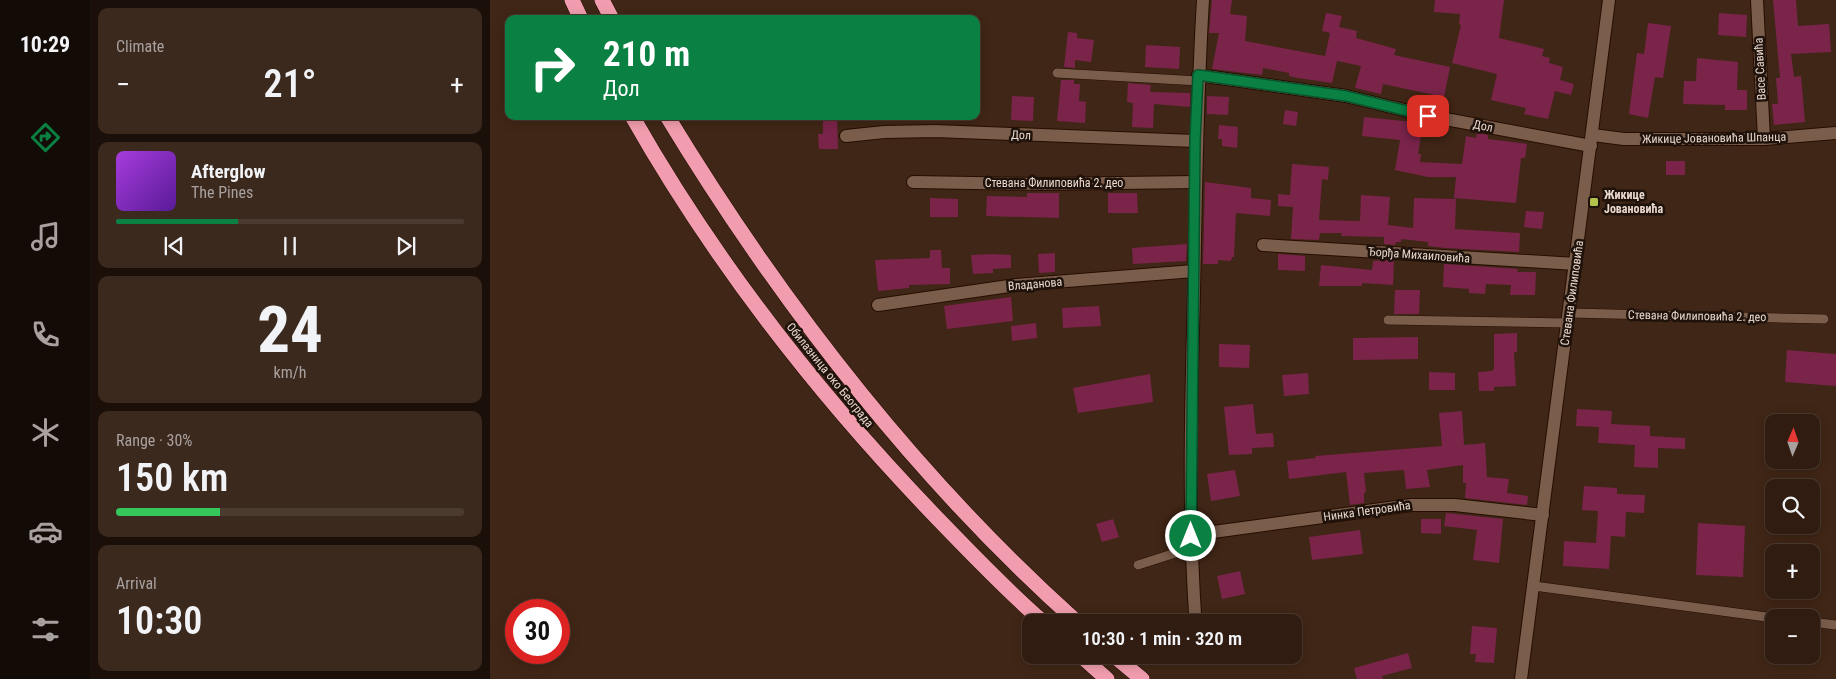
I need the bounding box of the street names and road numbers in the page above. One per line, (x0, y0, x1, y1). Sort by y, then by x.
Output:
street label: Васе Савића (1751, 37, 1769, 101)
street label: Дол (1472, 117, 1494, 135)
street label: Дол (1011, 128, 1031, 142)
street label: Жикице Јовановића Шпанца (1642, 130, 1787, 146)
street label: Стевана Филиповића 2. део (985, 176, 1123, 190)
street label: Стевана Филиповића (1558, 239, 1586, 346)
street label: Ђорђа Михаиловића (1367, 244, 1471, 266)
street label: Владанова (1007, 275, 1063, 293)
street label: Стевана Филиповића 2. део (1628, 308, 1766, 324)
street label: Обилазница око Београда (784, 320, 877, 430)
street label: Нинка Петровића (1323, 498, 1412, 524)

